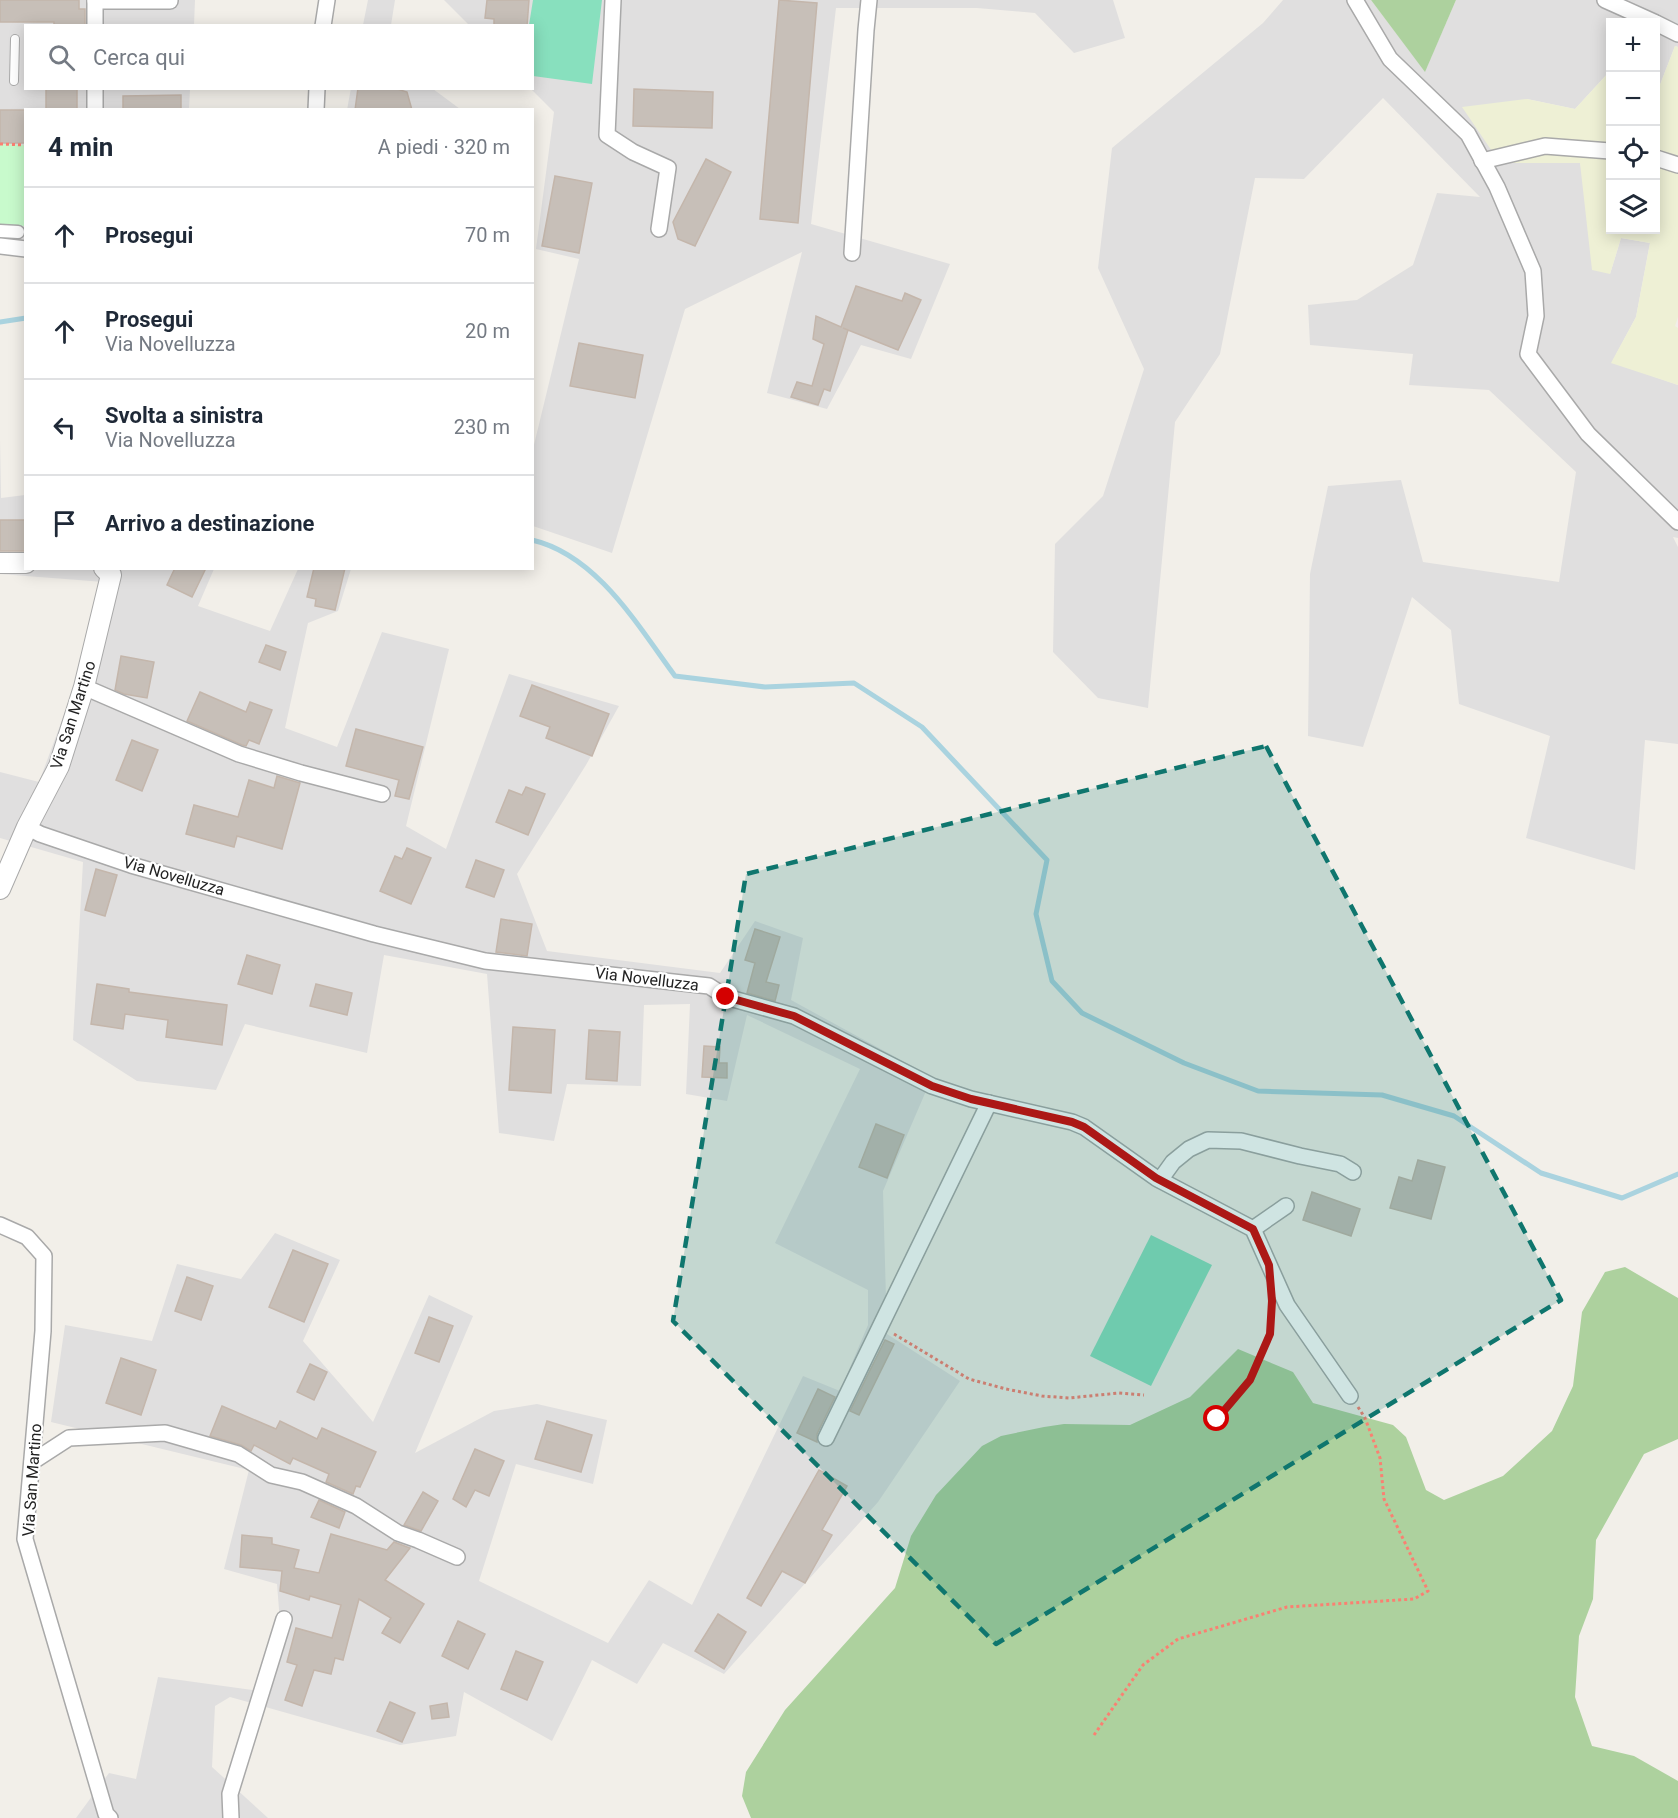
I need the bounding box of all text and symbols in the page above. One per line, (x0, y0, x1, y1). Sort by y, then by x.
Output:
map controls (1606, 18, 1660, 234)
button: + (1606, 18, 1660, 72)
search box (24, 24, 534, 90)
icon: search (45, 41, 78, 74)
text: Cerca qui (93, 45, 185, 70)
button: − (1606, 72, 1660, 126)
button: locate (1606, 126, 1660, 180)
text: 4 min (48, 132, 113, 162)
text: A piedi · 320 m (378, 135, 510, 159)
button: layers (1606, 180, 1660, 234)
icon: ahead (48, 219, 81, 252)
text: Prosegui (105, 223, 193, 248)
text: 70 m (465, 223, 510, 247)
text: Prosegui (105, 307, 193, 332)
icon: ahead (48, 315, 81, 348)
text: 20 m (465, 319, 510, 343)
text: Via Novelluzza (105, 332, 236, 356)
text: Svolta a sinistra (105, 403, 263, 428)
icon: left (48, 411, 81, 444)
text: 230 m (454, 415, 510, 439)
text: Via Novelluzza (105, 428, 236, 452)
icon: arrive (48, 507, 81, 540)
text: Arrivo a destinazione (105, 511, 314, 536)
street label: Via San Martino (46, 658, 100, 772)
street label: Via Novelluzza (121, 852, 227, 900)
street label: Via Novelluzza (594, 963, 700, 995)
route end (712, 983, 738, 1009)
route start (1203, 1405, 1229, 1431)
street label: Via San Martino (19, 1423, 45, 1537)

